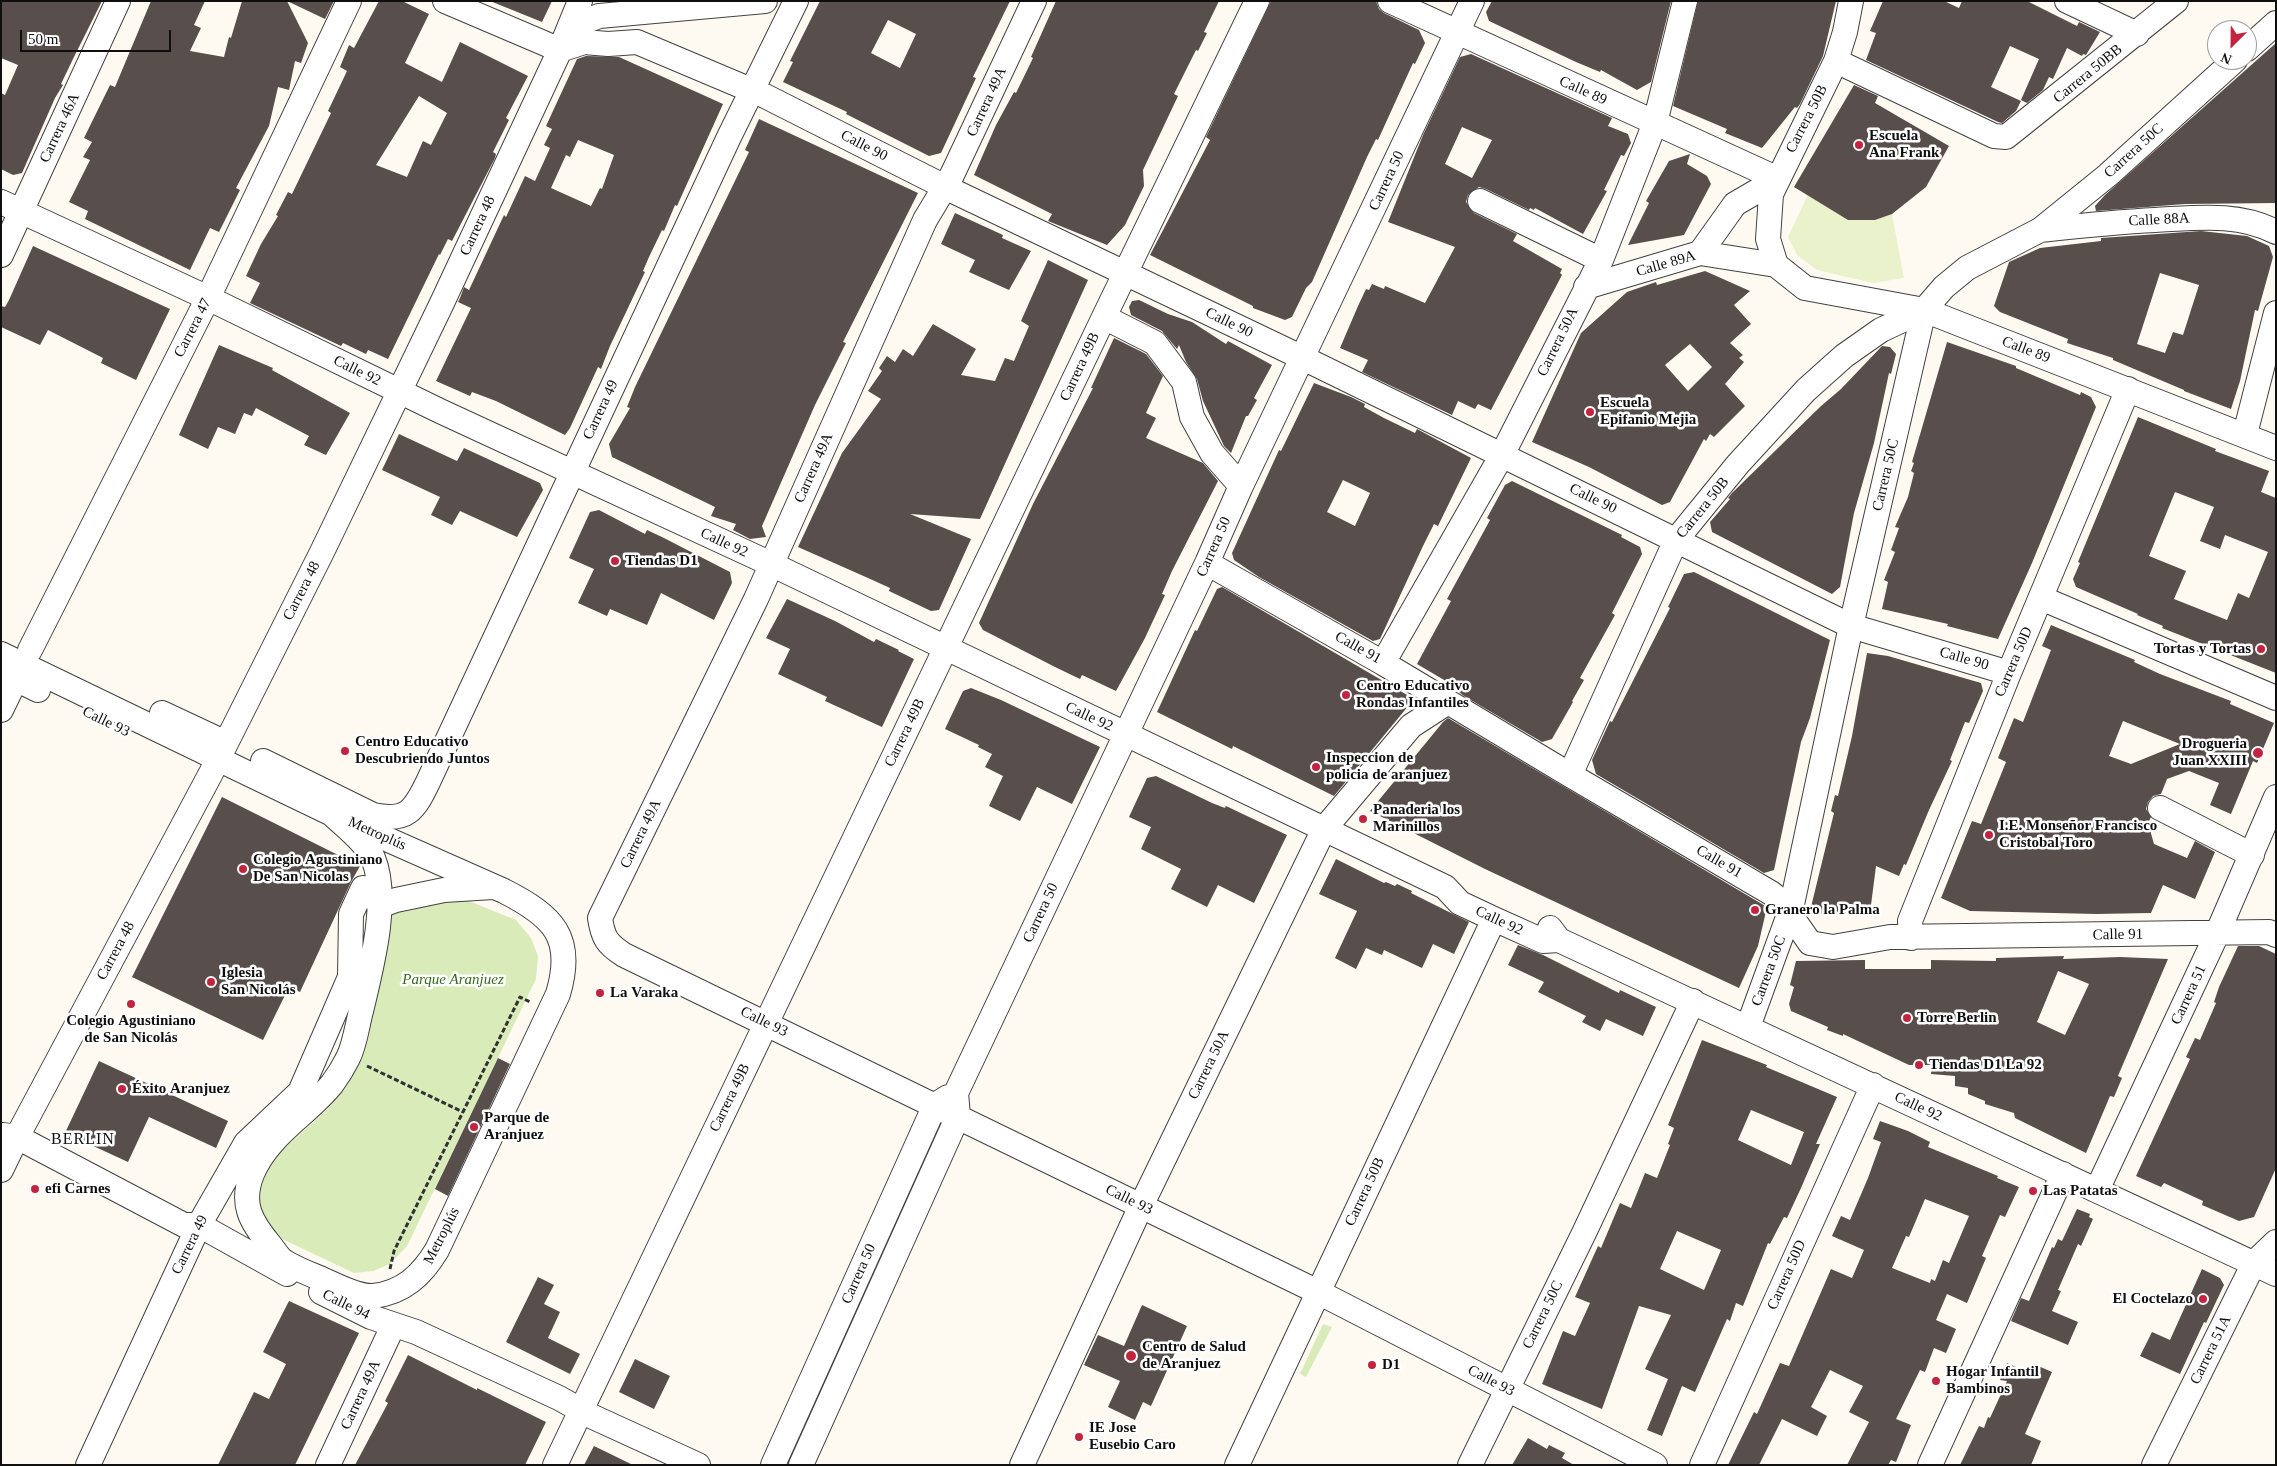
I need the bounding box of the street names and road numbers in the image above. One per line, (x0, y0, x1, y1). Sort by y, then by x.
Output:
street label: Carrera 50BB (2050, 41, 2126, 107)
street label: Carrera 49A (963, 64, 1011, 140)
street label: Calle 89 (1556, 73, 1610, 109)
street label: Carrera 50B (1782, 82, 1832, 156)
street label: Carrera 46A (36, 90, 84, 166)
street label: Carrera 50C (2101, 120, 2167, 182)
street label: Calle 90 (837, 127, 891, 165)
street label: Carrera 50 (1365, 148, 1409, 214)
street label: Carrera 48 (456, 193, 500, 259)
street label: Calle 88A (2128, 209, 2190, 231)
street label: Calle 89A (1634, 247, 1698, 281)
street label: Carrera 47 (171, 296, 215, 360)
street label: Calle 90 (1202, 304, 1256, 342)
street label: Carrera 50A (1534, 305, 1582, 379)
street label: Carrera 49B (1056, 330, 1104, 404)
street label: Calle 89 (1999, 333, 2053, 367)
street label: Calle 92 (330, 352, 384, 390)
street label: Carrera 49 (579, 377, 623, 443)
street label: Carrera 49A (791, 430, 837, 506)
street label: Carrera 50C (1869, 437, 1903, 513)
street label: Carrera 50B (1673, 474, 1733, 542)
street label: Calle 90 (1566, 480, 1620, 518)
street label: Carrera 50 (1193, 514, 1235, 580)
street label: Calle 92 (697, 524, 751, 562)
street label: Carrera 48 (280, 559, 324, 623)
street label: Carrera 50D (1991, 624, 2037, 700)
street label: Calle 91 (1332, 628, 1384, 668)
street label: Calle 90 (1937, 643, 1991, 675)
street label: Carrera 49B (881, 696, 929, 770)
street label: Calle 92 (1062, 698, 1116, 736)
street label: Calle 93 (79, 703, 133, 741)
street label: Carrera 49A (617, 797, 665, 871)
street label: Metroplús (345, 813, 409, 855)
street label: Calle 91 (1693, 842, 1745, 882)
street label: Carrera 50 (1019, 880, 1063, 946)
street label: Calle 92 (1472, 902, 1526, 940)
street label: Carrera 48 (93, 919, 139, 983)
street label: Calle 91 (2093, 926, 2143, 944)
street label: Carrera 50C (1748, 933, 1790, 1009)
street label: Carrera 51 (2167, 962, 2211, 1028)
street label: Calle 93 (737, 1003, 791, 1041)
street label: Carrera 50A (1185, 1028, 1233, 1102)
street label: Carrera 49B (706, 1061, 754, 1135)
street label: Calle 92 (1891, 1088, 1945, 1126)
street label: Carrera 50B (1341, 1155, 1389, 1229)
street label: Calle 93 (1102, 1181, 1156, 1219)
street label: Metroplús (420, 1204, 464, 1268)
street label: Carrera 49 (168, 1212, 212, 1278)
street label: Carrera 50D (1764, 1237, 1810, 1313)
street label: Carrera 50 (838, 1241, 880, 1307)
street label: Carrera 50C (1519, 1278, 1567, 1352)
street label: Calle 94 (319, 1286, 373, 1324)
street label: Carrera 51A (2187, 1313, 2235, 1387)
street label: Carrera 49A (337, 1357, 385, 1433)
street label: Calle 93 (1464, 1362, 1518, 1400)

